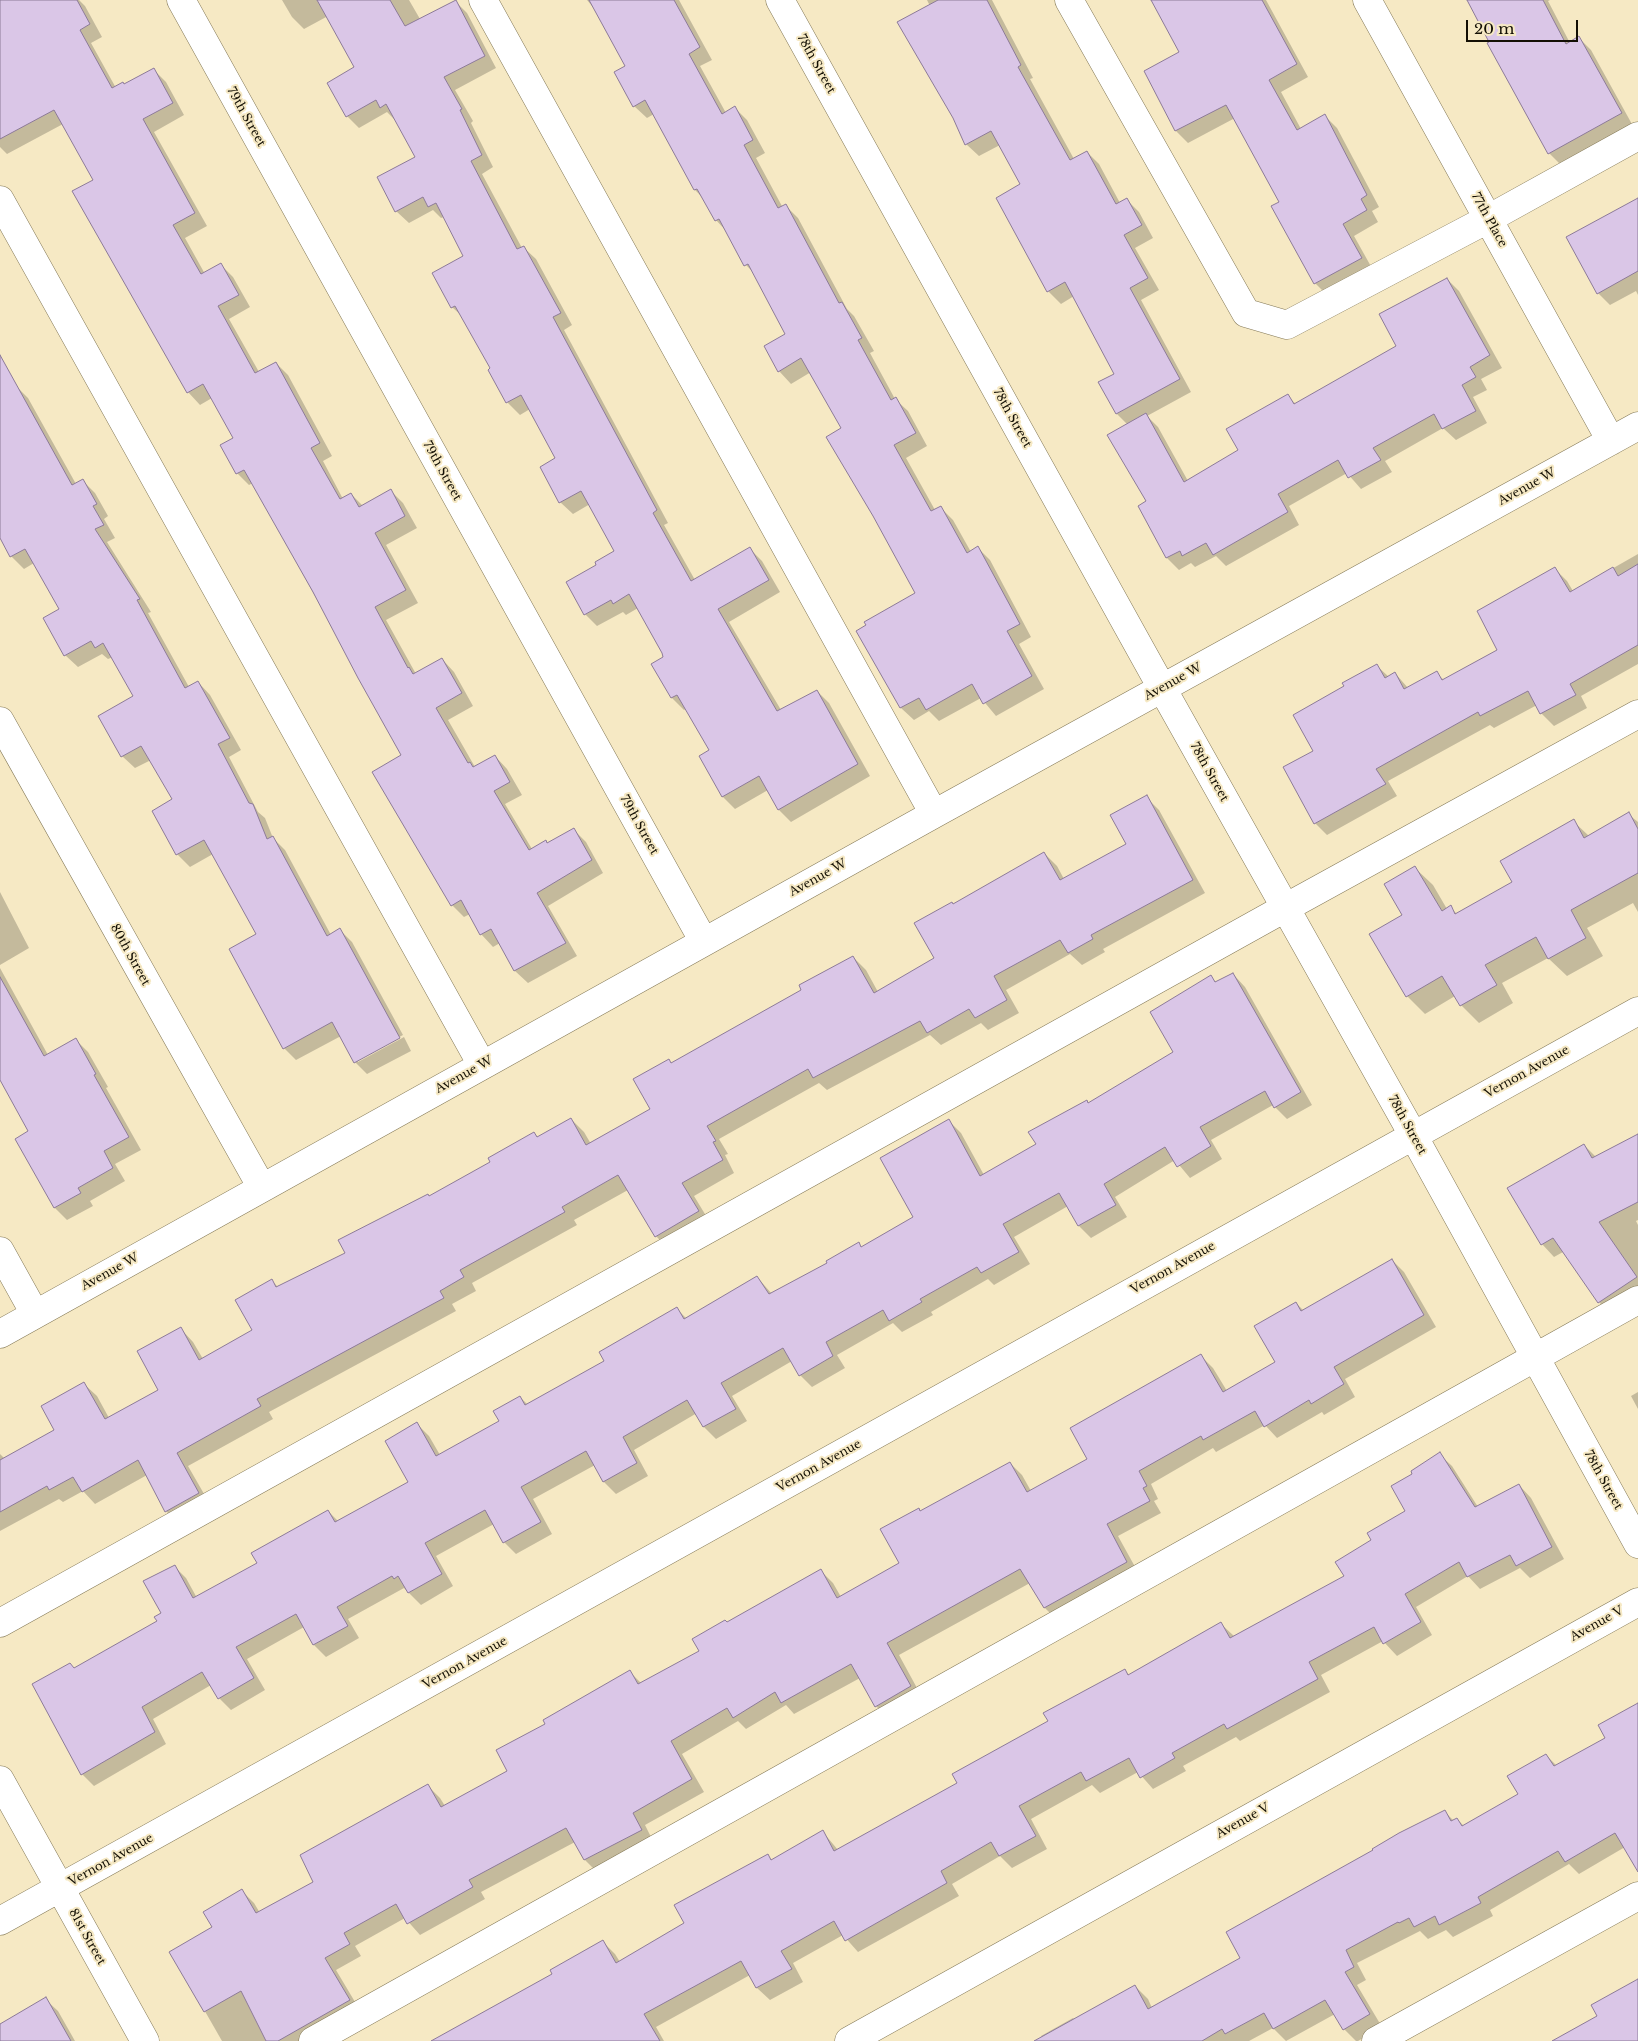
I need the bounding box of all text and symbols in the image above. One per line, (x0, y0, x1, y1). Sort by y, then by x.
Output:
scale bar (1468, 10, 1580, 42)
text: 20 m (1474, 19, 1514, 38)
street label: 78th Street (794, 32, 838, 96)
street label: 79th Street (224, 85, 268, 149)
street label: 77th Place (1468, 190, 1510, 250)
street label: 78th Street (990, 386, 1034, 450)
street label: 79th Street (420, 439, 464, 503)
street label: Avenue W (1496, 465, 1558, 509)
street label: Avenue W (1142, 660, 1204, 704)
street label: 78th Street (1187, 740, 1231, 804)
street label: 79th Street (617, 793, 661, 857)
street label: Avenue W (787, 856, 849, 900)
street label: 80th Street (107, 922, 153, 988)
street label: Vernon Avenue (1482, 1043, 1572, 1101)
street label: Avenue W (433, 1053, 495, 1097)
street label: 78th Street (1385, 1093, 1429, 1157)
street label: Vernon Avenue (1128, 1239, 1218, 1297)
street label: Avenue W (79, 1250, 141, 1294)
street label: Vernon Avenue (774, 1437, 864, 1495)
street label: 78th Street (1581, 1448, 1625, 1512)
street label: Avenue V (1568, 1604, 1626, 1644)
street label: Vernon Avenue (420, 1634, 510, 1692)
street label: Avenue V (1214, 1801, 1272, 1841)
street label: Vernon Avenue (66, 1831, 156, 1889)
street label: 81st Street (66, 1906, 108, 1968)

